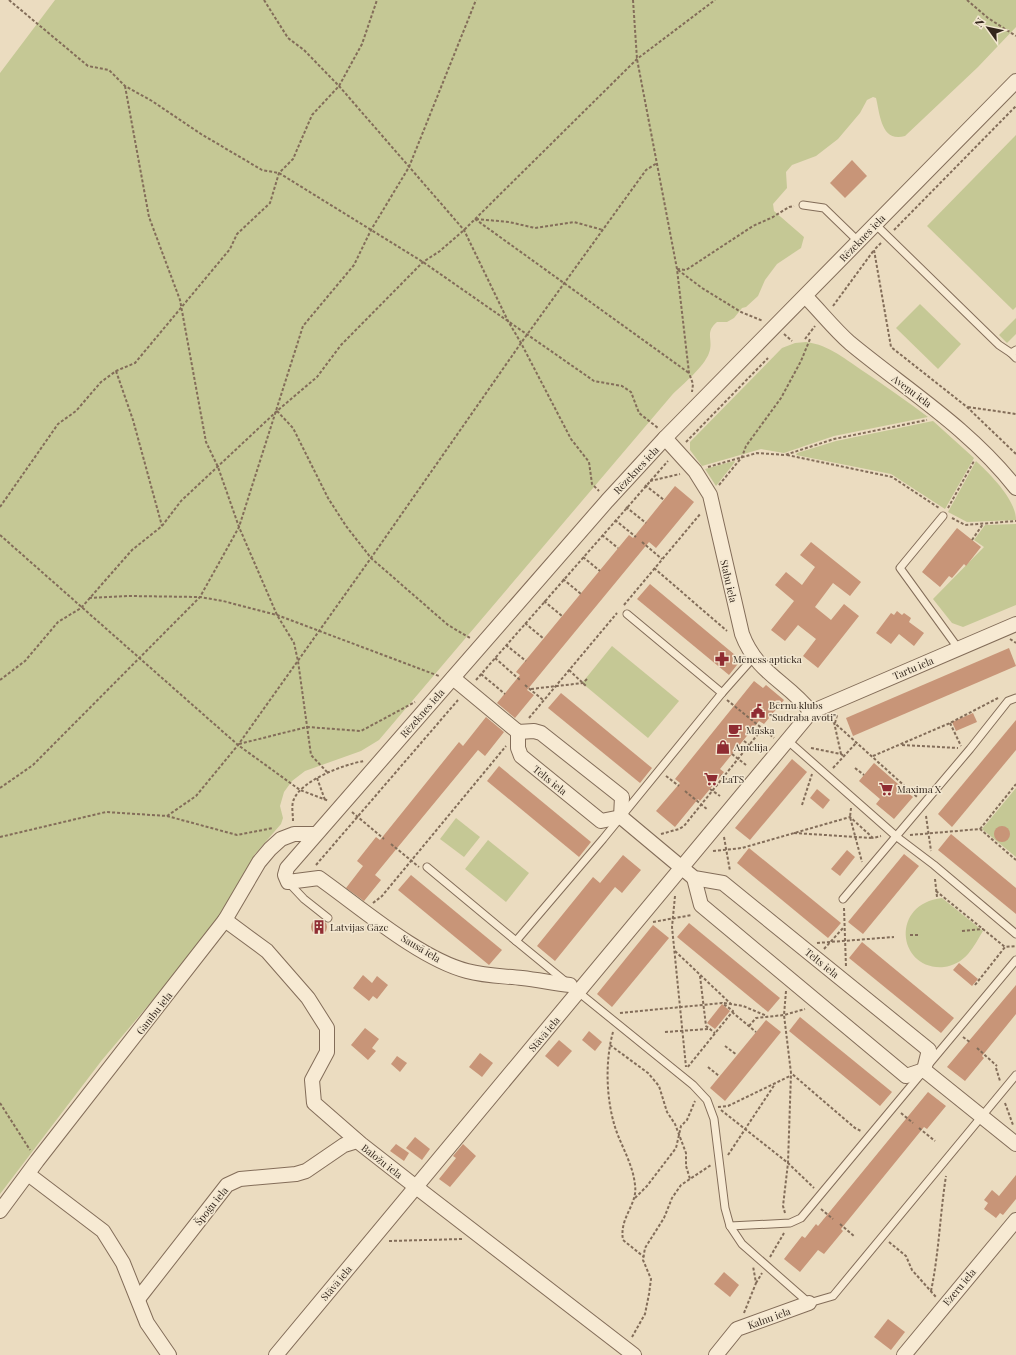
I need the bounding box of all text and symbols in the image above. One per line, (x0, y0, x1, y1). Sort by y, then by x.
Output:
north arrow (968, 8, 1008, 48)
text: N (971, 15, 988, 30)
street label: Rēzeknes iela (836, 211, 888, 265)
street label: Aveņu iela (889, 371, 935, 411)
street label: Rēzeknes iela (610, 443, 662, 497)
street label: Stabu iela (717, 558, 741, 604)
pharmacy icon: Mēness aptieka (714, 651, 730, 667)
place label: Mēness aptieka (733, 652, 802, 666)
street label: Tartu iela (890, 653, 936, 683)
street label: Rēzeknes iela (397, 685, 447, 740)
place label: Bērnu klubs "Sudraba avoti" (769, 698, 836, 724)
public building icon: Bērnu klubs "Sudraba avoti" (750, 703, 766, 719)
cafe icon: Maska (727, 722, 743, 738)
place label: Maska (746, 723, 775, 737)
shop icon: Amelija (715, 739, 731, 755)
place label: Amelija (733, 740, 768, 754)
street label: Telts iela (530, 762, 570, 798)
supermarket icon: LaTS (703, 771, 719, 787)
place label: LaTS (722, 772, 744, 786)
supermarket icon: Maxima X (878, 781, 894, 797)
place label: Maxima X (897, 782, 942, 796)
building icon: Latvijas Gāze (311, 919, 327, 935)
place label: Latvijas Gāze (330, 920, 389, 934)
street label: Sausā iela (399, 931, 443, 965)
street label: Telts iela (802, 945, 842, 981)
street label: Ganību iela (133, 989, 175, 1037)
street label: Stāvā iela (525, 1013, 563, 1055)
street label: Baložu iela (359, 1141, 405, 1181)
street label: Špoģu iela (191, 1184, 231, 1228)
street label: Stāvā iela (317, 1262, 355, 1304)
street label: Ezeru iela (939, 1265, 979, 1309)
street label: Kalnu iela (746, 1304, 792, 1332)

